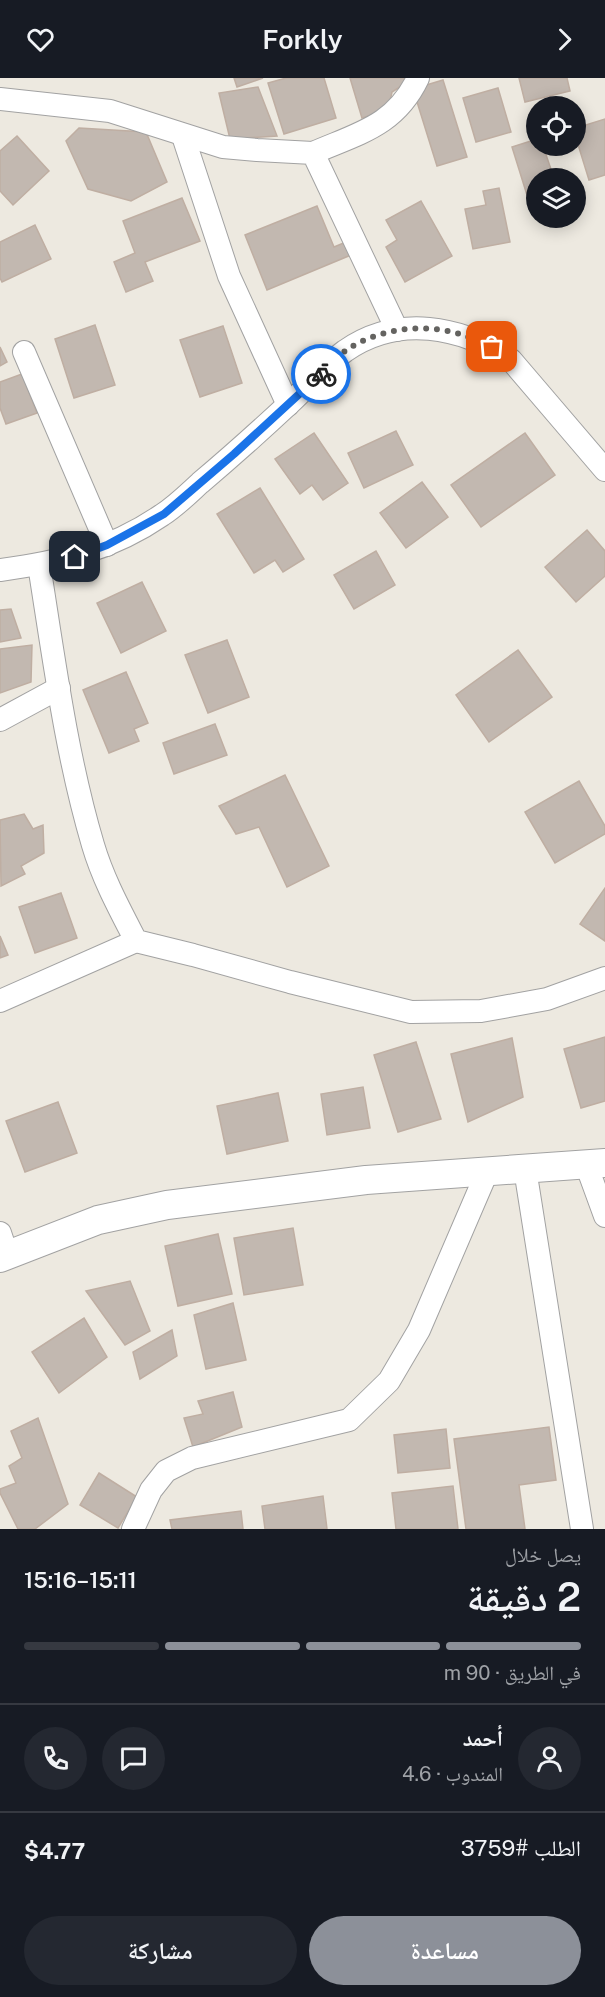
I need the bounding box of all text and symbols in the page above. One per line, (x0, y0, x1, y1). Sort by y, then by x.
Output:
icon: heart (24, 23, 57, 56)
text: Forkly (262, 23, 343, 55)
icon: forward (548, 23, 581, 56)
map controls (526, 96, 586, 228)
button: locate (526, 96, 586, 156)
button: layers (526, 168, 586, 228)
pin (466, 321, 517, 372)
icon: bag (475, 330, 508, 363)
courier (291, 344, 351, 404)
icon: bike (305, 358, 338, 391)
pin (49, 531, 100, 582)
icon: home (58, 540, 91, 573)
text: يصل خلال (505, 1543, 581, 1567)
text: 15:11–15:16 (24, 1567, 137, 1593)
text: 2 دقيقة (467, 1574, 581, 1620)
text: في الطريق · 90 m (444, 1661, 581, 1685)
text: أحمد (463, 1725, 503, 1751)
button: phone (24, 1727, 87, 1790)
button: chat (102, 1727, 165, 1790)
button: person (518, 1727, 581, 1790)
text: المندوب · 4.6 (402, 1762, 503, 1786)
text: الطلب #3759 (461, 1835, 581, 1861)
text: $4.77 (24, 1838, 85, 1864)
button: مشاركة (24, 1916, 297, 1985)
button: مساعدة (309, 1916, 581, 1985)

